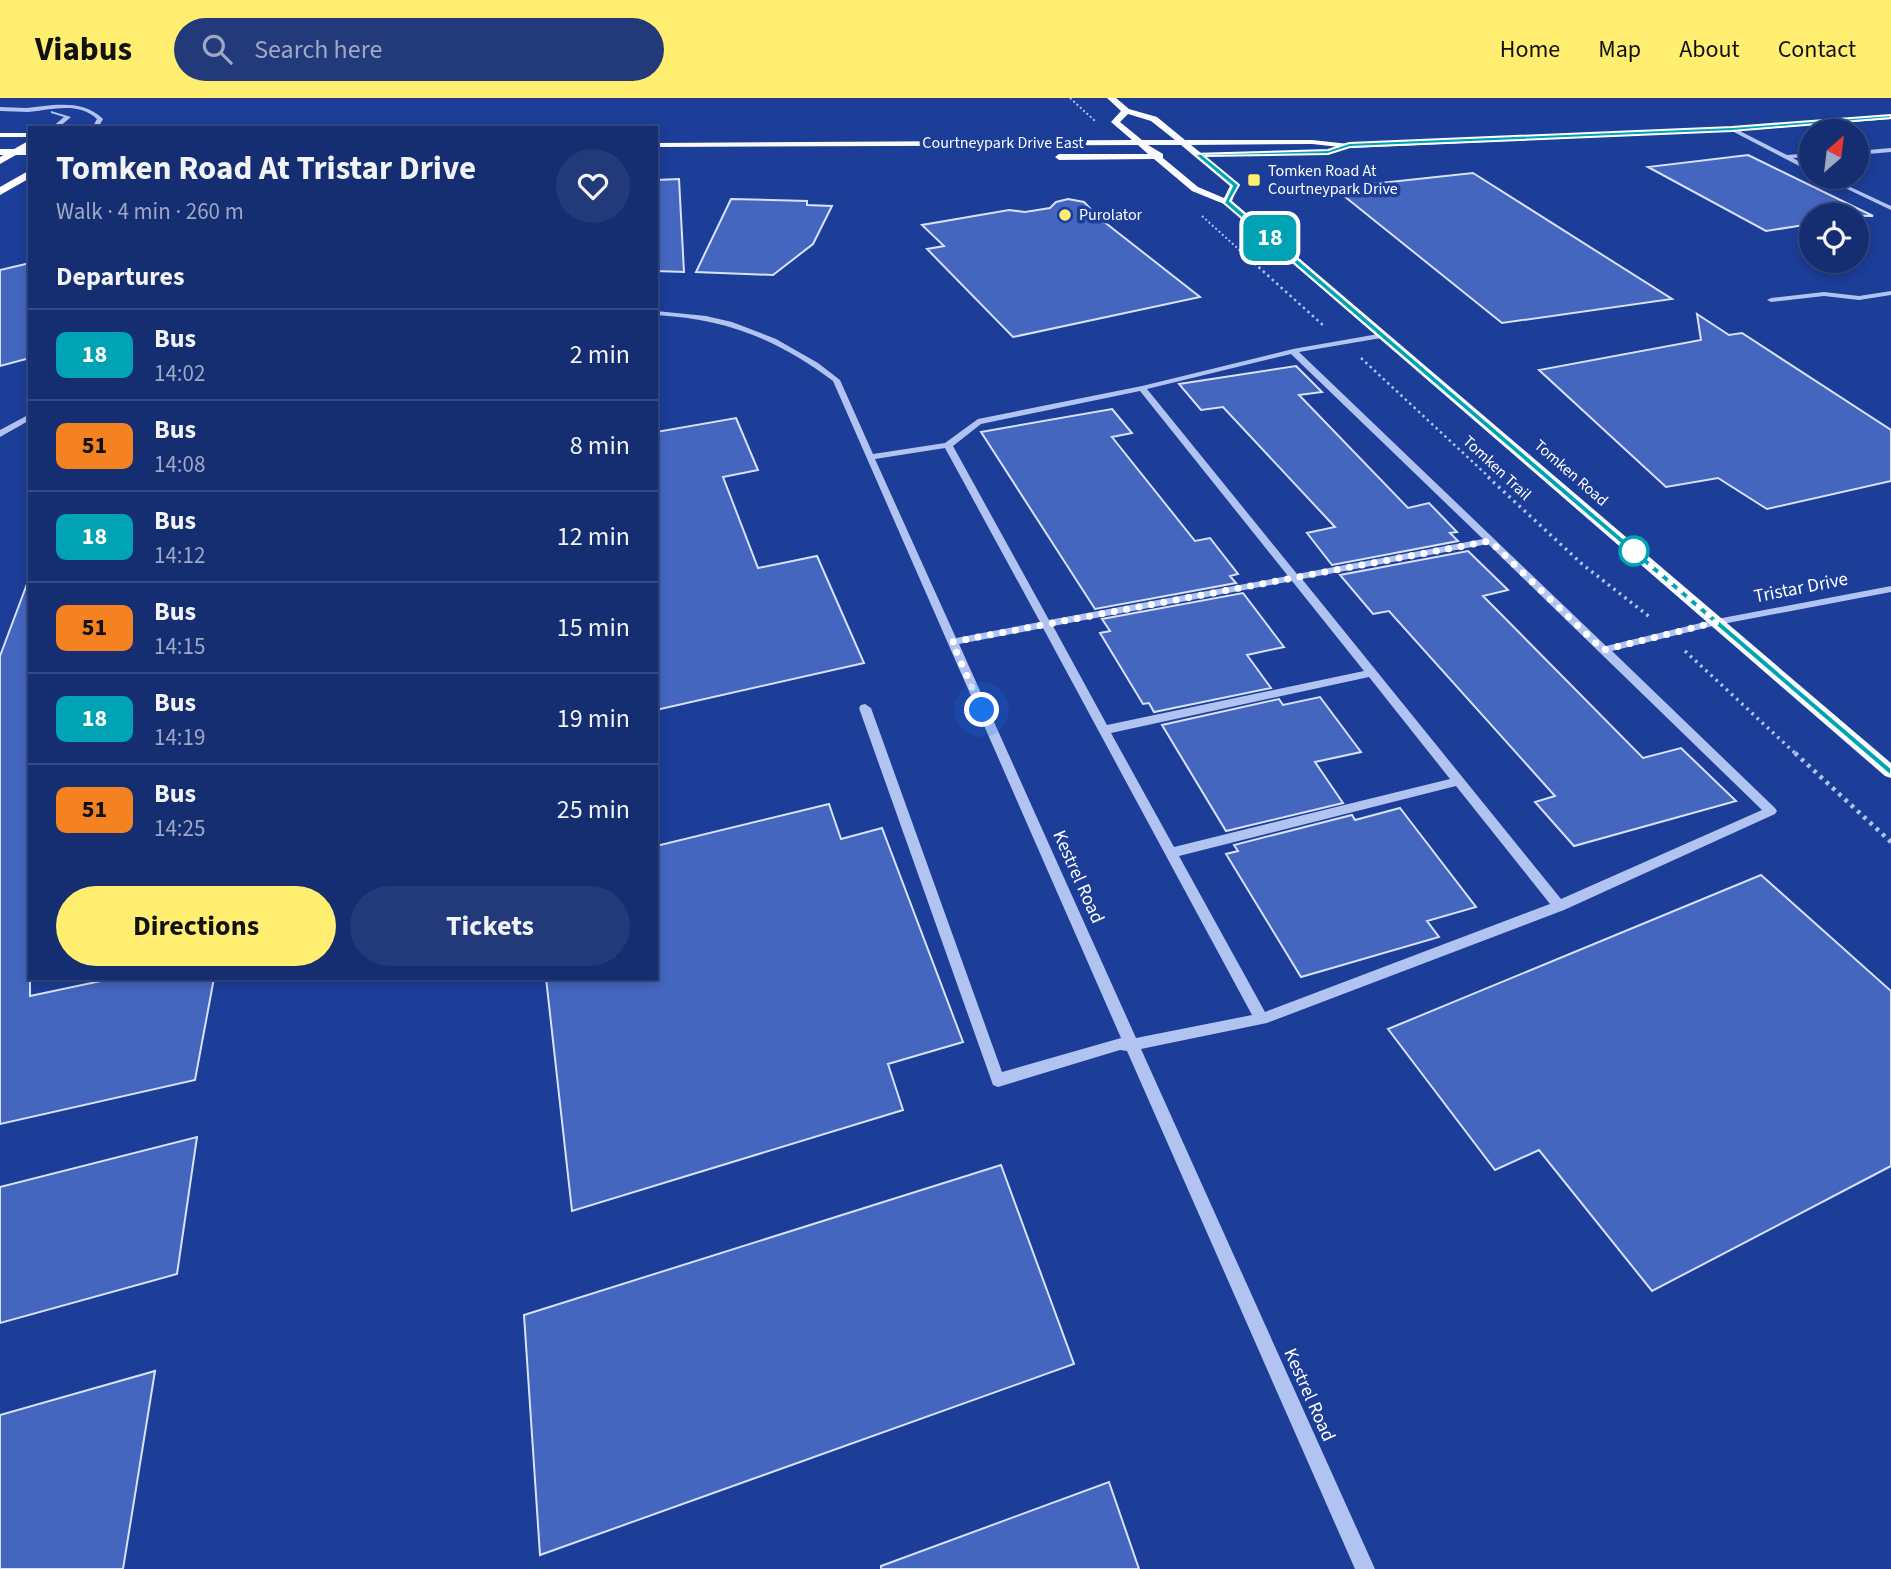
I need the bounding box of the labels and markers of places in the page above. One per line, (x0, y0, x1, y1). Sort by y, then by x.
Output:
place label: Tomken Road At Courtneypark Drive (1268, 160, 1398, 200)
marker: Tomken Road At Courtneypark Drive (1246, 172, 1262, 188)
place label: Purolator (1079, 204, 1143, 226)
marker: Purolator (1057, 207, 1073, 223)
unlabelled marker (1619, 536, 1649, 566)

